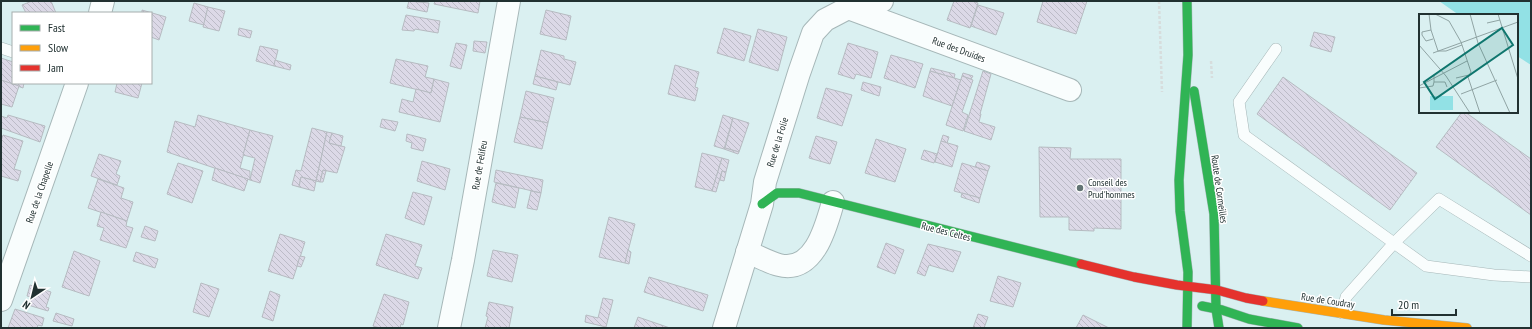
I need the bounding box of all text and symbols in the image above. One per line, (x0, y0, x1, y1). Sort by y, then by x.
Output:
legend (12, 12, 152, 84)
inset map (1419, 14, 1518, 113)
text: Fast (48, 20, 66, 35)
street label: Rue des Druides (930, 34, 988, 65)
text: Slow (48, 40, 69, 55)
text: Jam (47, 60, 64, 75)
street label: Rue de la Folie (764, 116, 791, 169)
street label: Rue de Felifeu (469, 139, 490, 191)
street label: Route de Cormeilles (1208, 154, 1231, 225)
street label: Rue de la Chapelle (23, 159, 56, 225)
place label: Conseil des Prud'hommes (1088, 176, 1135, 201)
marker: Conseil des Prud'hommes (1075, 183, 1085, 193)
street label: Rue des Celtes (920, 219, 972, 244)
north arrow (12, 277, 52, 317)
street label: Rue de Coudray (1300, 290, 1356, 311)
scale bar (1392, 291, 1456, 317)
text: 20 m (1398, 297, 1419, 312)
text: N (20, 298, 33, 313)

